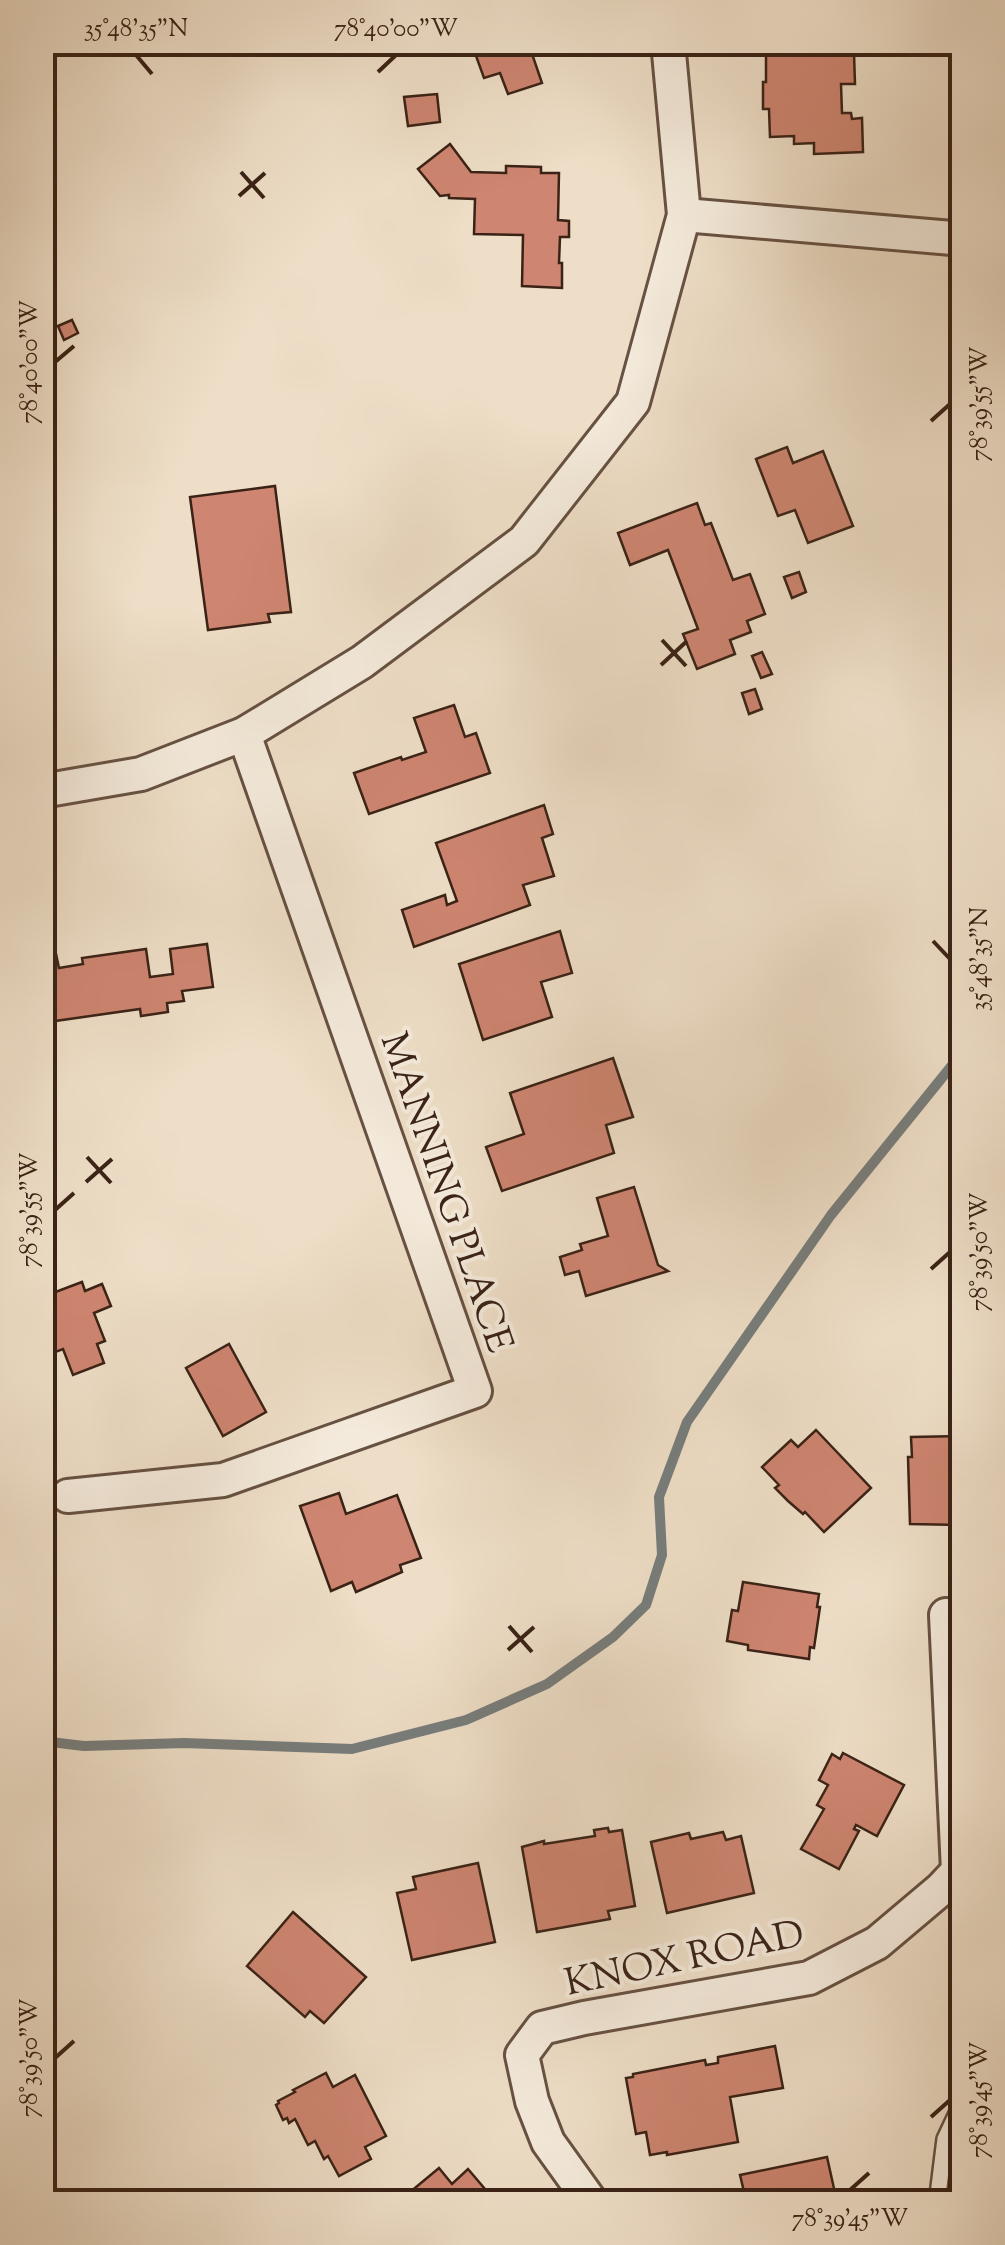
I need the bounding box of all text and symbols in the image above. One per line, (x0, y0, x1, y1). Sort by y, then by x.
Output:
text: 35°48'35"N (84, 12, 188, 48)
text: 78°40'00"W (334, 12, 458, 48)
text: 78°40'00"W (13, 300, 49, 424)
text: 78°39'55"W (963, 346, 999, 462)
text: 35°48'35"N (963, 907, 999, 1011)
street label: MANNING PLACE (364, 1026, 524, 1361)
text: 78°39'55"W (13, 1152, 49, 1268)
text: 78°39'50"W (963, 1192, 999, 1311)
street label: KNOX ROAD (560, 1909, 810, 2013)
text: 78°39'50"W (13, 1998, 49, 2117)
text: 78°39'45"W (963, 2041, 999, 2158)
text: 78°39'45"W (792, 2202, 909, 2238)

